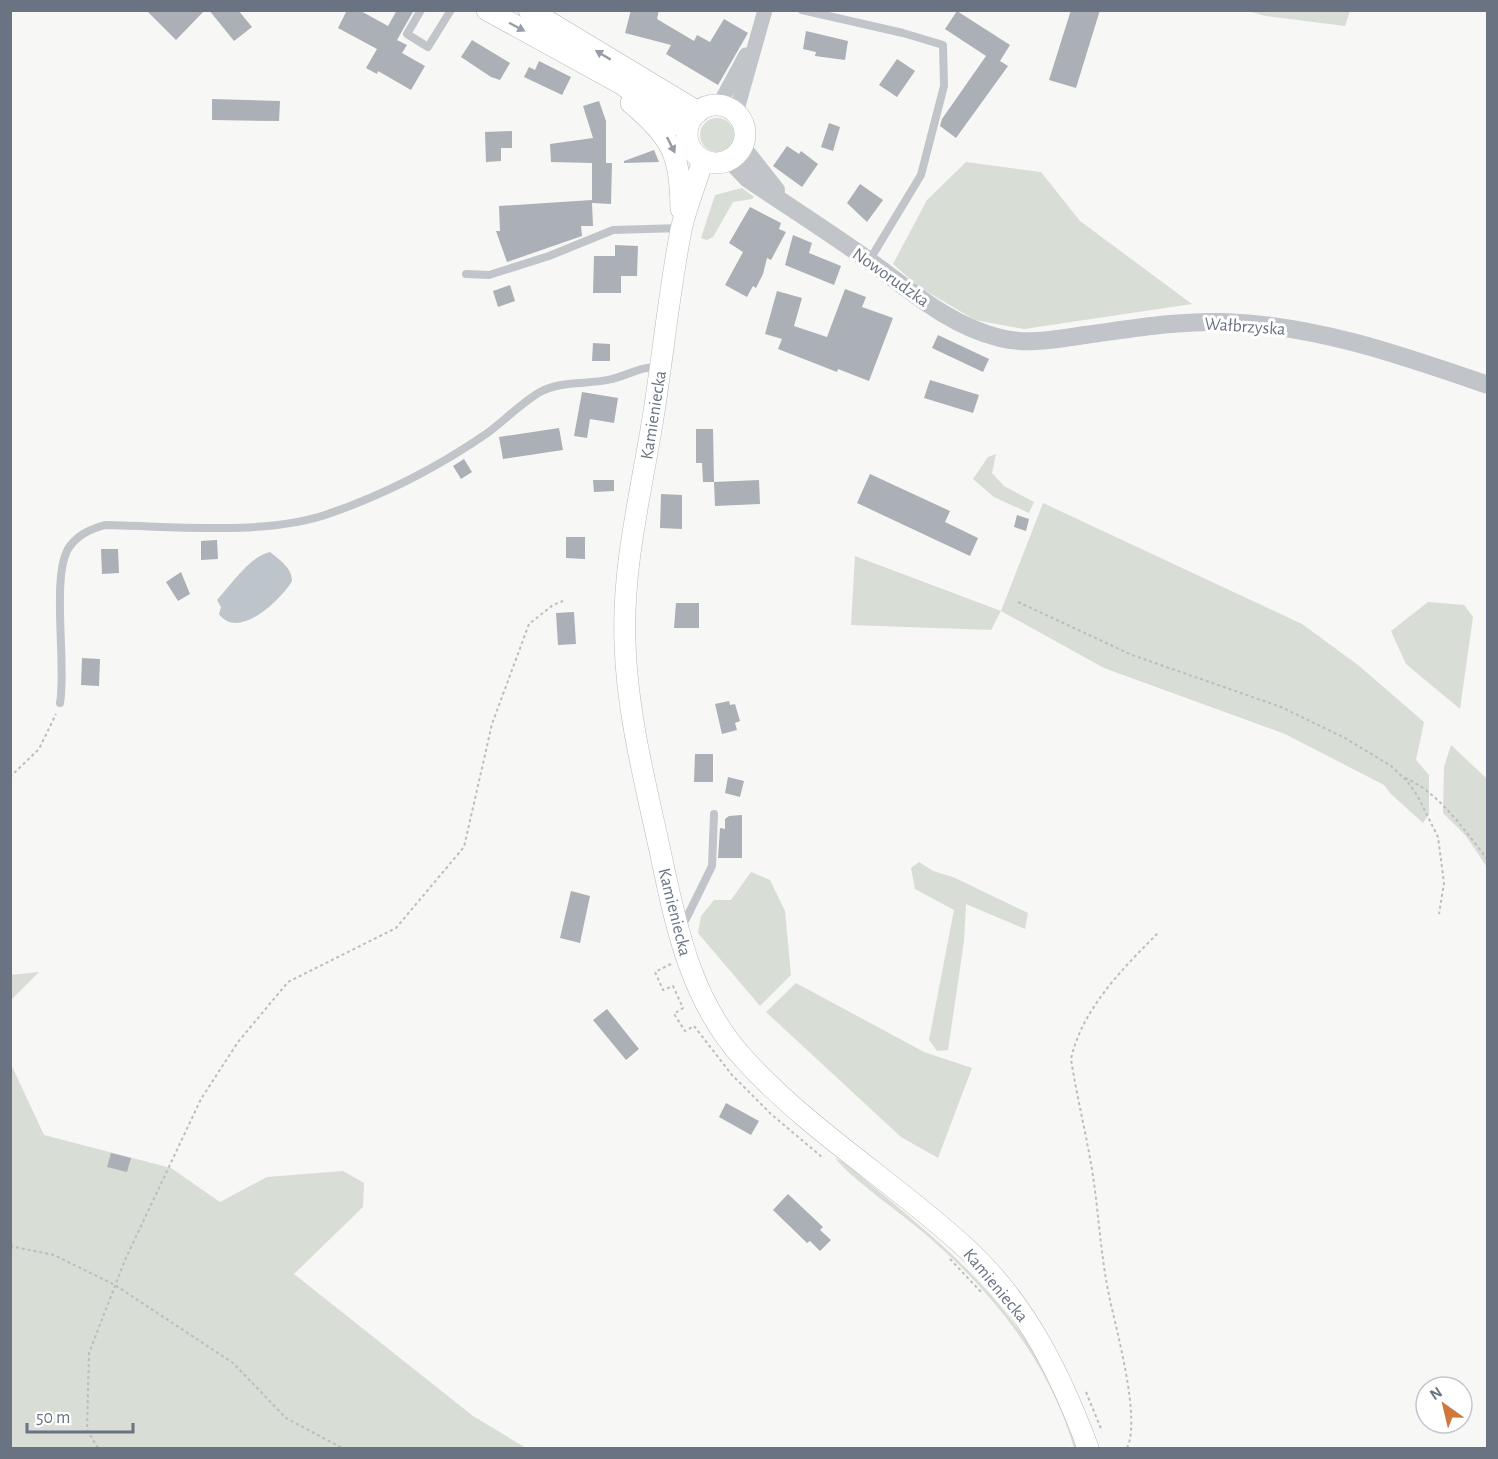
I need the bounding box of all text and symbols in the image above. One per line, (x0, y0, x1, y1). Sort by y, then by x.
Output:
one-way arrow (509, 22, 526, 32)
one-way arrow (595, 49, 611, 60)
one-way arrow (666, 137, 676, 154)
street label: Noworudzka (849, 245, 932, 311)
street label: Wałbrzyska (1204, 315, 1286, 339)
street label: Kamieniecka (638, 369, 670, 461)
street label: Kamieniecka (654, 866, 694, 958)
street label: Kamieniecka (959, 1245, 1031, 1326)
north arrow (1414, 1375, 1474, 1435)
text: N (1427, 1384, 1445, 1403)
scale bar (27, 1396, 134, 1434)
text: 50 m (36, 1409, 70, 1427)

